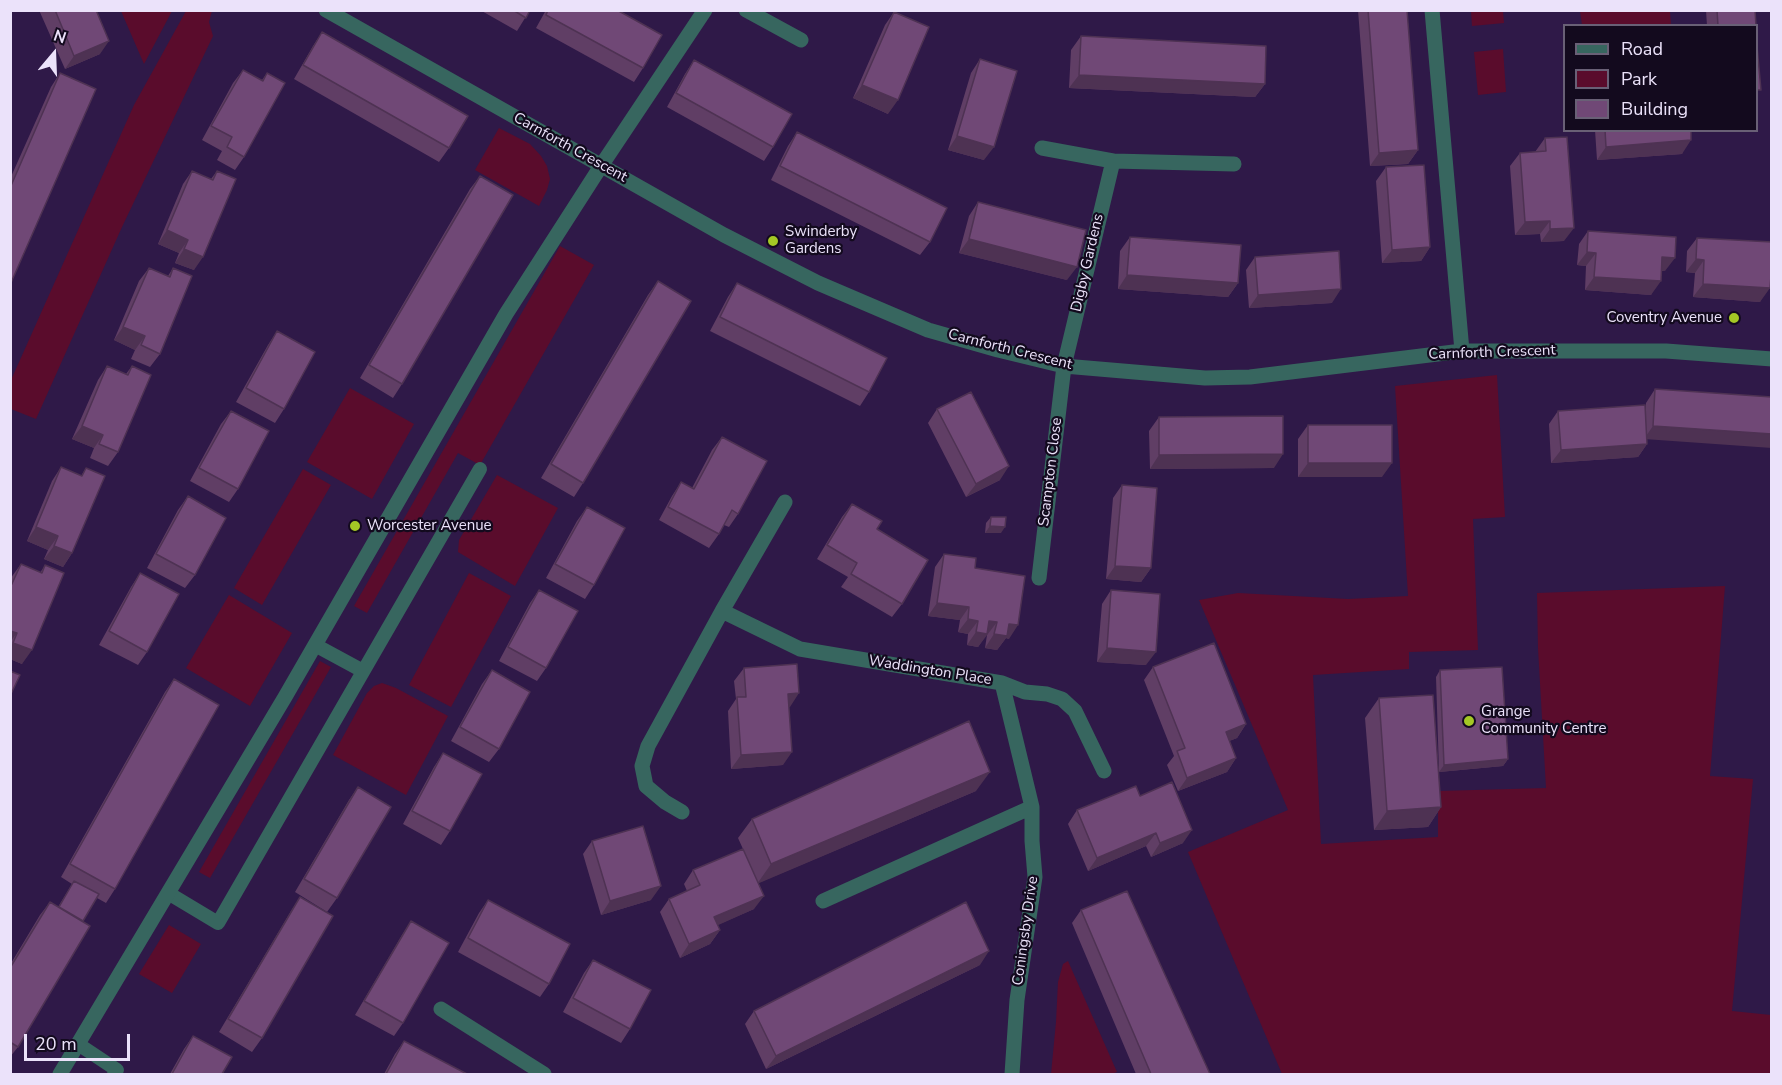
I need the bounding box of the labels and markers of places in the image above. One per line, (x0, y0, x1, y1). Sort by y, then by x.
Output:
place label: Swinderby Gardens (785, 223, 857, 258)
marker: Swinderby Gardens (766, 234, 780, 248)
place label: Coventry Avenue (1606, 309, 1722, 327)
marker: Coventry Avenue (1727, 311, 1741, 325)
place label: Worcester Avenue (367, 517, 492, 535)
marker: Worcester Avenue (348, 519, 362, 533)
place label: Grange Community Centre (1481, 703, 1606, 738)
marker: Grange Community Centre (1462, 714, 1476, 728)

